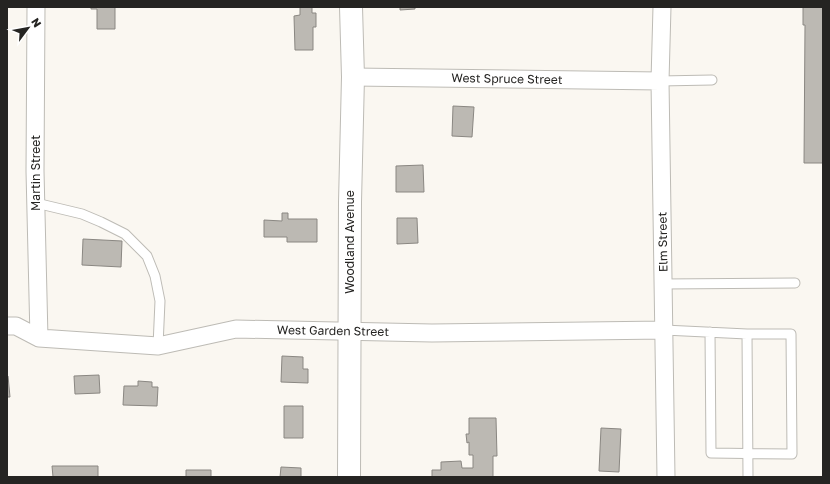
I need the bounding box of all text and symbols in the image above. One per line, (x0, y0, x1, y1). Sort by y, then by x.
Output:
north arrow (8, 8, 48, 48)
text: N (29, 15, 45, 29)
street label: West Spruce Street (451, 70, 563, 87)
street label: Martin Street (28, 135, 43, 211)
street label: Woodland Avenue (342, 190, 357, 294)
street label: Elm Street (654, 212, 671, 272)
street label: West Garden Street (277, 322, 389, 339)

